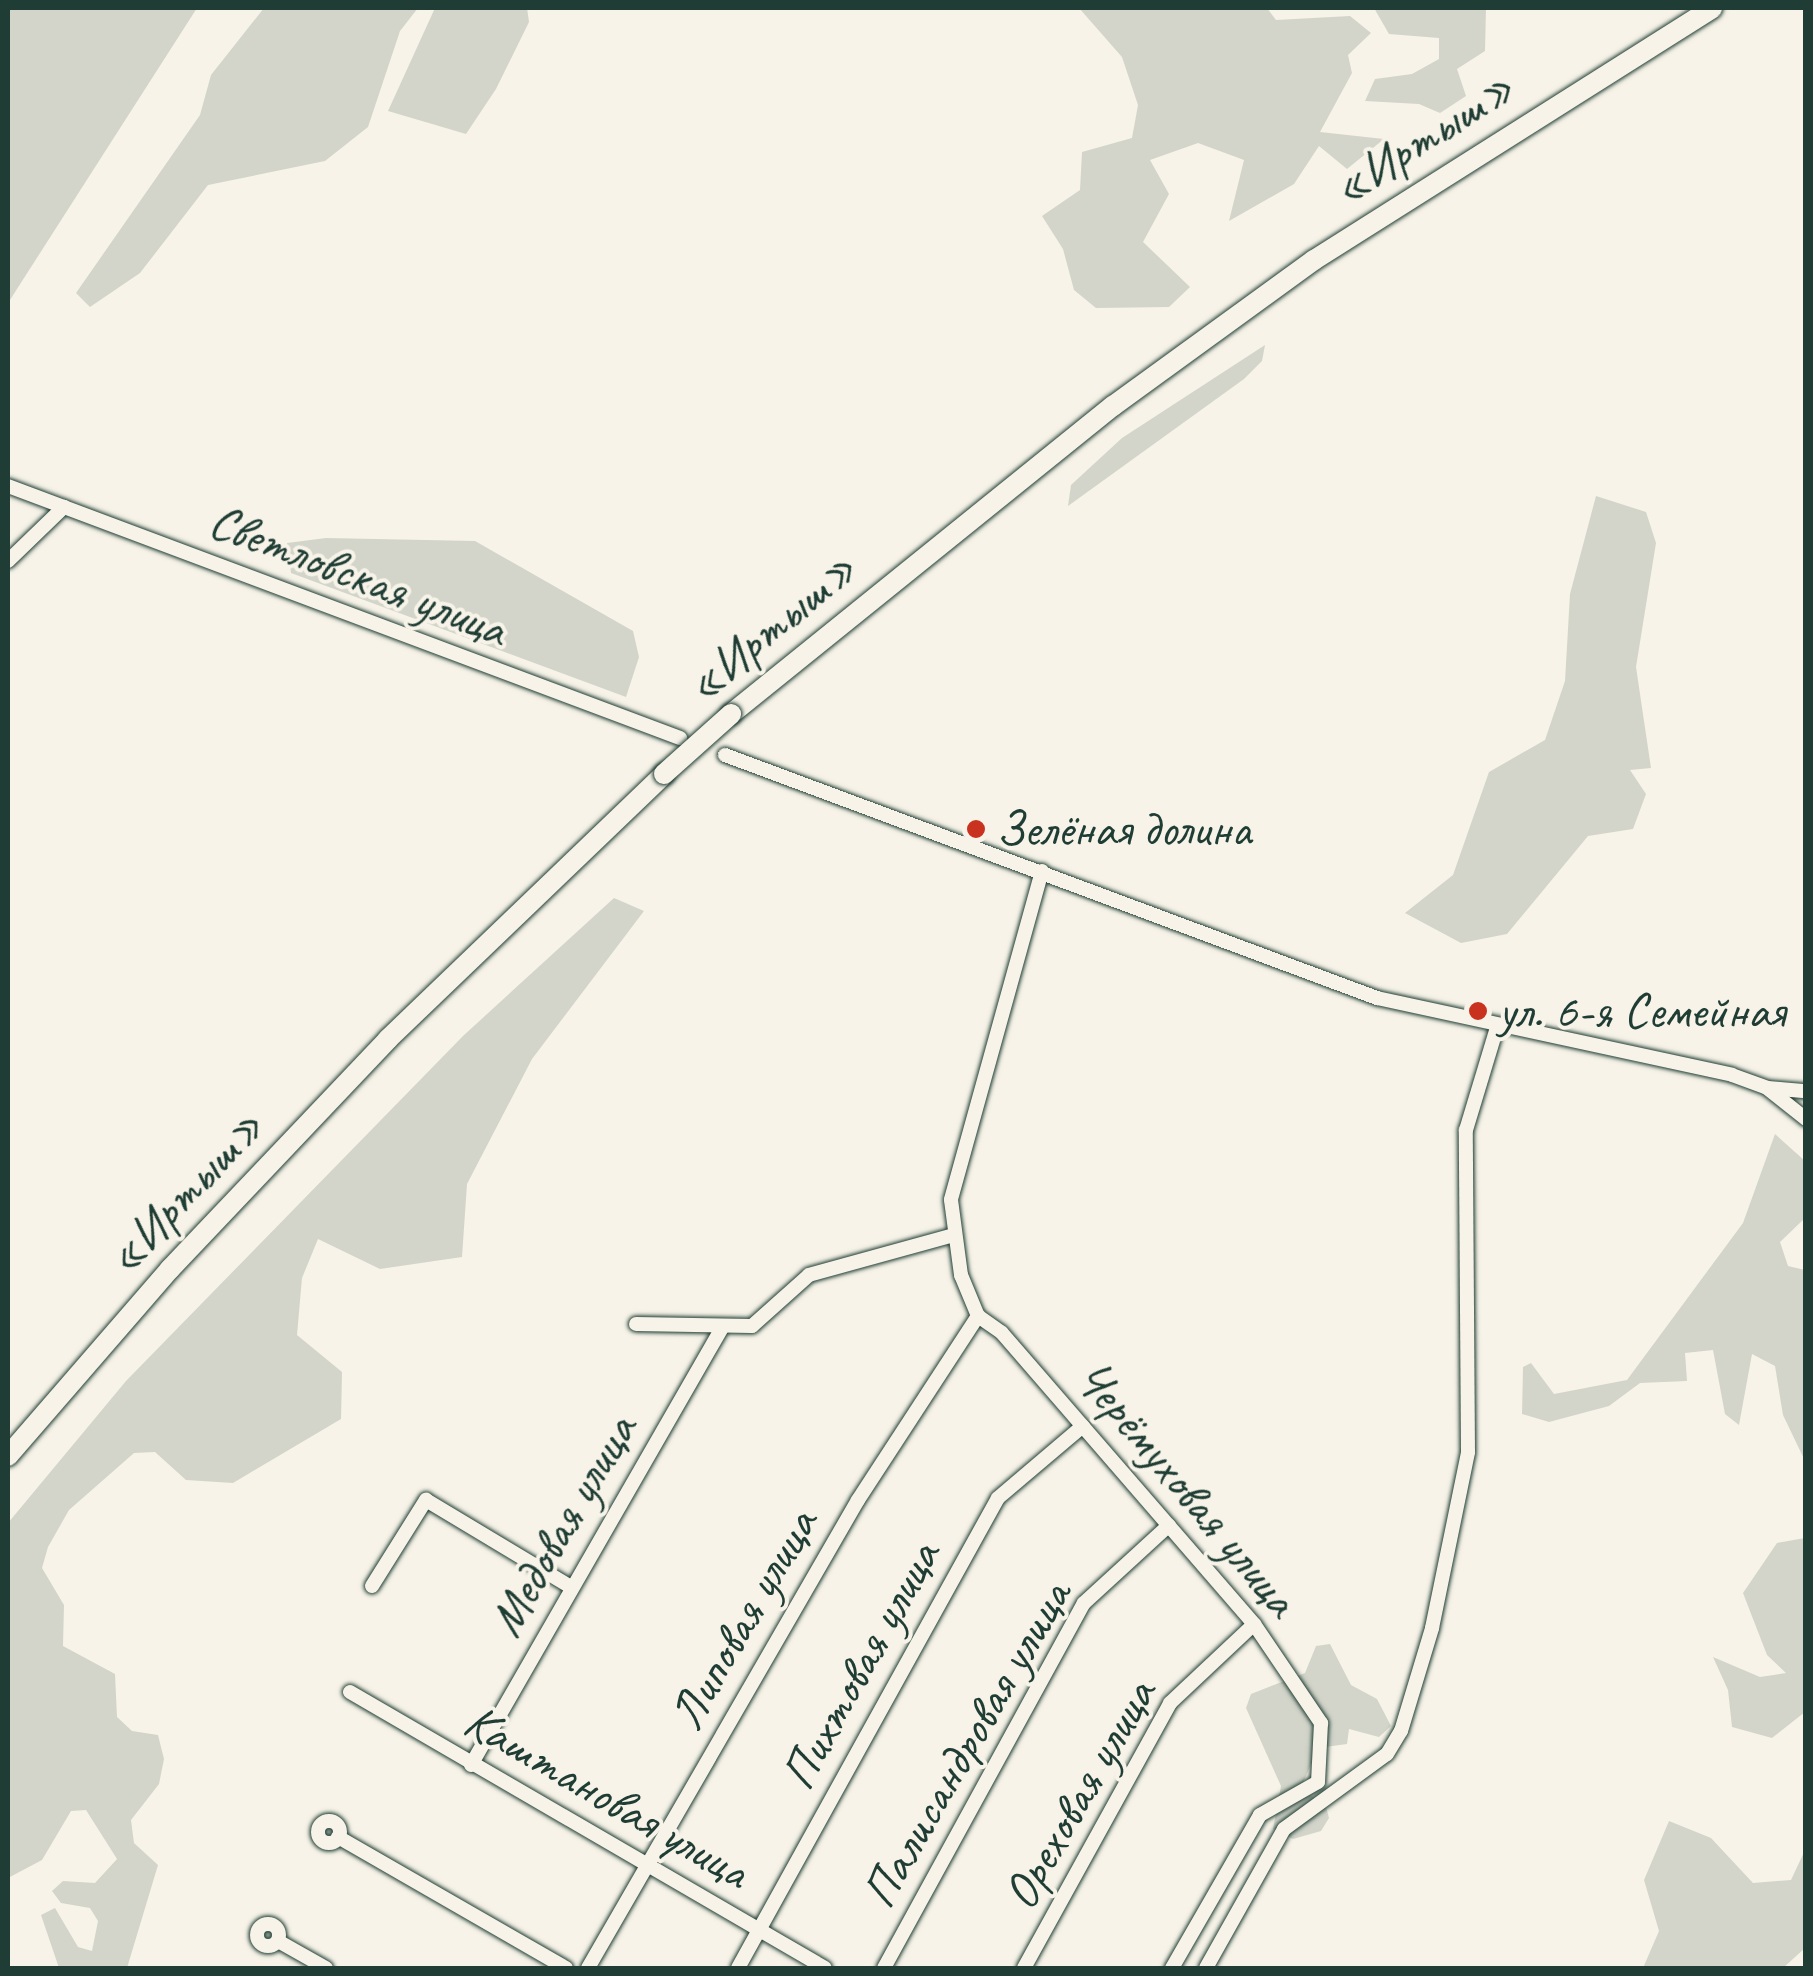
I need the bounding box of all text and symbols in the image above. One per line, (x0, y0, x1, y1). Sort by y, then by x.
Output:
street label: «Иртыш» (1321, 57, 1525, 219)
street label: Светловская улица (200, 490, 516, 660)
street label: «Иртыш» (673, 538, 869, 716)
place label: Зелёная долина (996, 799, 1256, 859)
marker: Зелёная долина (965, 818, 987, 840)
place label: ул. 6-я Семейная (1498, 981, 1785, 1041)
marker: ул. 6-я Семейная (1467, 1000, 1489, 1022)
street label: «Иртыш» (93, 1097, 277, 1287)
street label: Черёмуховая улица (1062, 1347, 1312, 1629)
street label: Медовая улица (474, 1403, 650, 1647)
street label: Липовая улица (655, 1497, 831, 1741)
street label: Пихтовая улица (767, 1529, 953, 1801)
street label: Палисандровая улица (848, 1570, 1084, 1918)
street label: Ореховая улица (989, 1668, 1169, 1920)
street label: Каштановая улица (452, 1689, 762, 1903)

